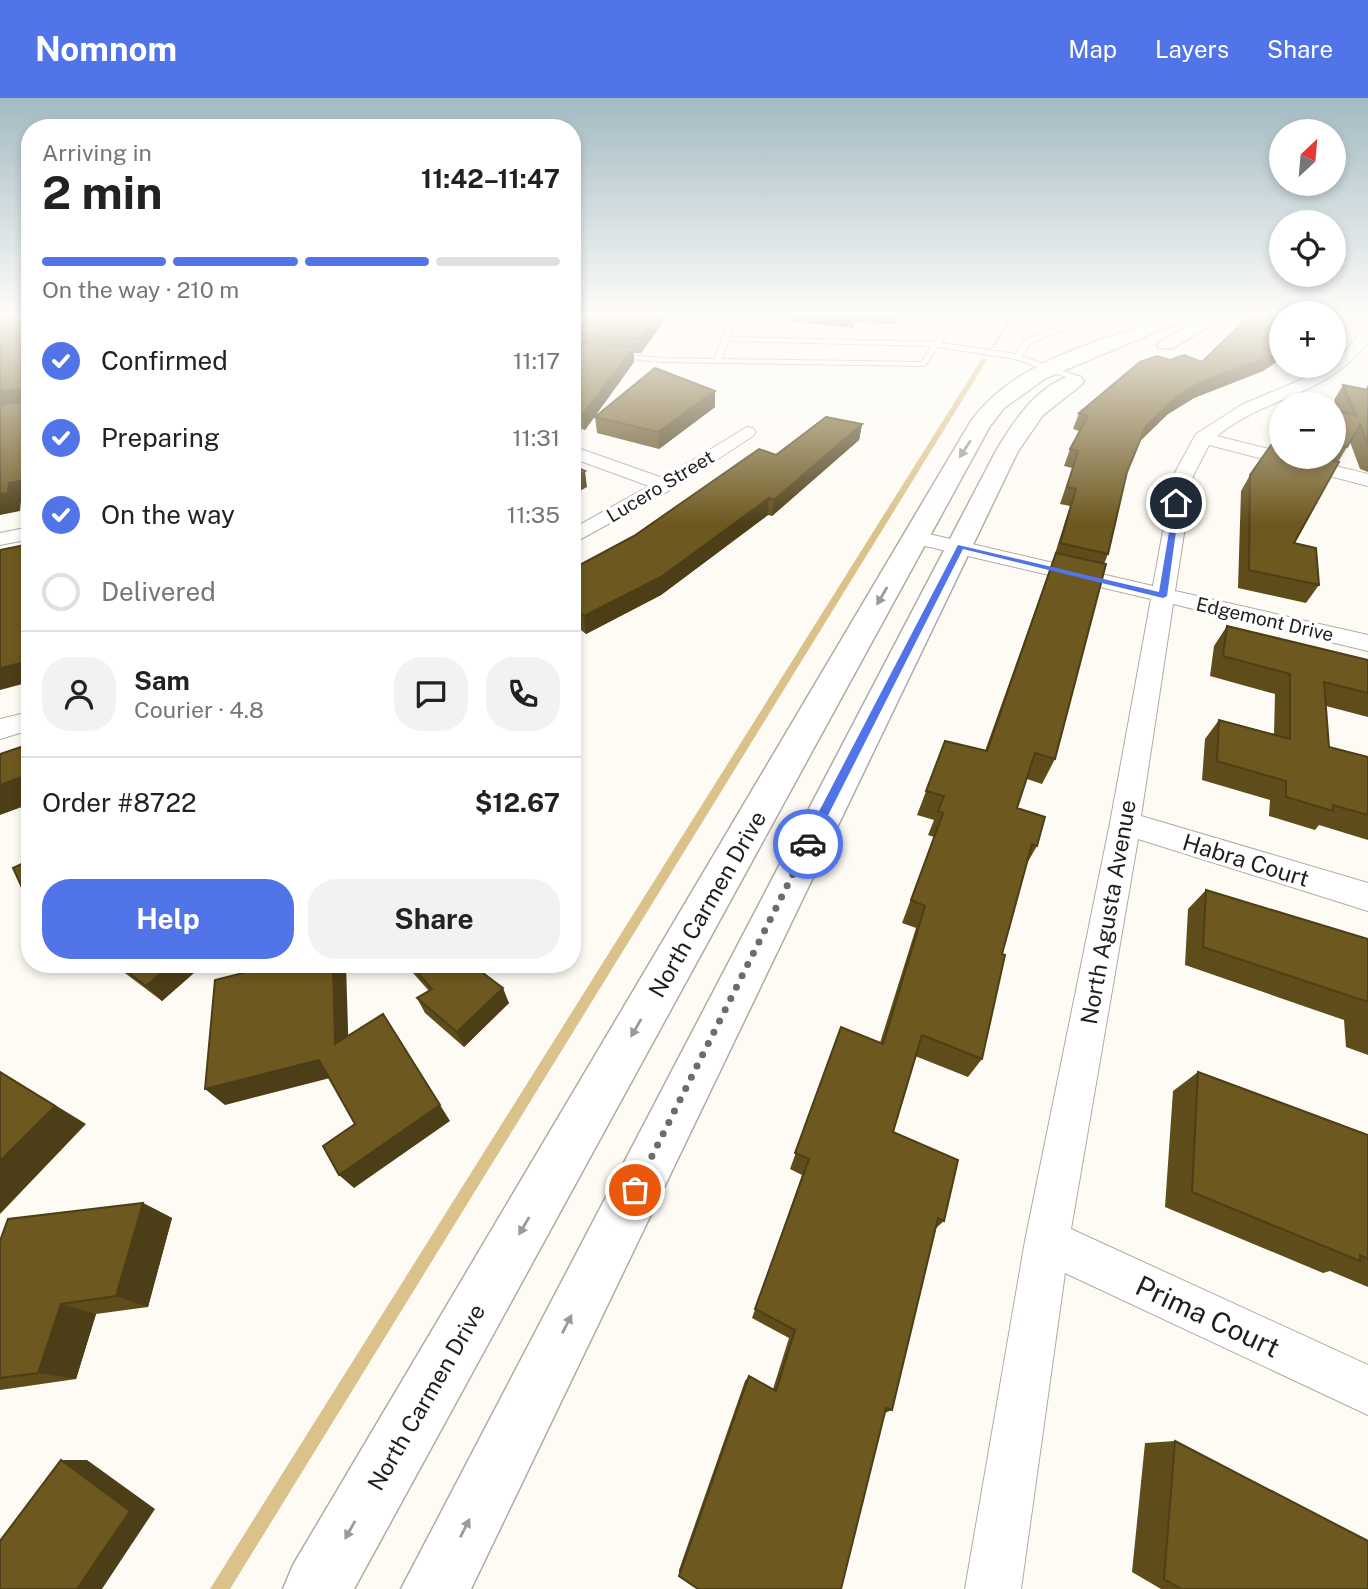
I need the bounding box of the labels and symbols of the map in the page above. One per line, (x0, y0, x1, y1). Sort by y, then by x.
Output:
north arrow (1269, 119, 1346, 196)
one-way arrow (958, 440, 972, 458)
street label: Lucero Street (602, 445, 718, 527)
pin (1146, 473, 1206, 533)
one-way arrow (876, 587, 888, 606)
street label: Edgemont Drive (1194, 592, 1336, 646)
street label: North Agusta Avenue (1075, 798, 1141, 1026)
street label: North Carmen Drive (643, 806, 771, 1002)
courier (773, 809, 843, 879)
street label: Habra Court (1180, 828, 1312, 892)
one-way arrow (630, 1019, 642, 1038)
pin (605, 1160, 665, 1220)
one-way arrow (517, 1216, 530, 1235)
street label: Prima Court (1131, 1268, 1285, 1364)
street label: North Carmen Drive (362, 1299, 490, 1495)
one-way arrow (561, 1314, 573, 1334)
one-way arrow (460, 1518, 471, 1538)
one-way arrow (344, 1520, 356, 1540)

